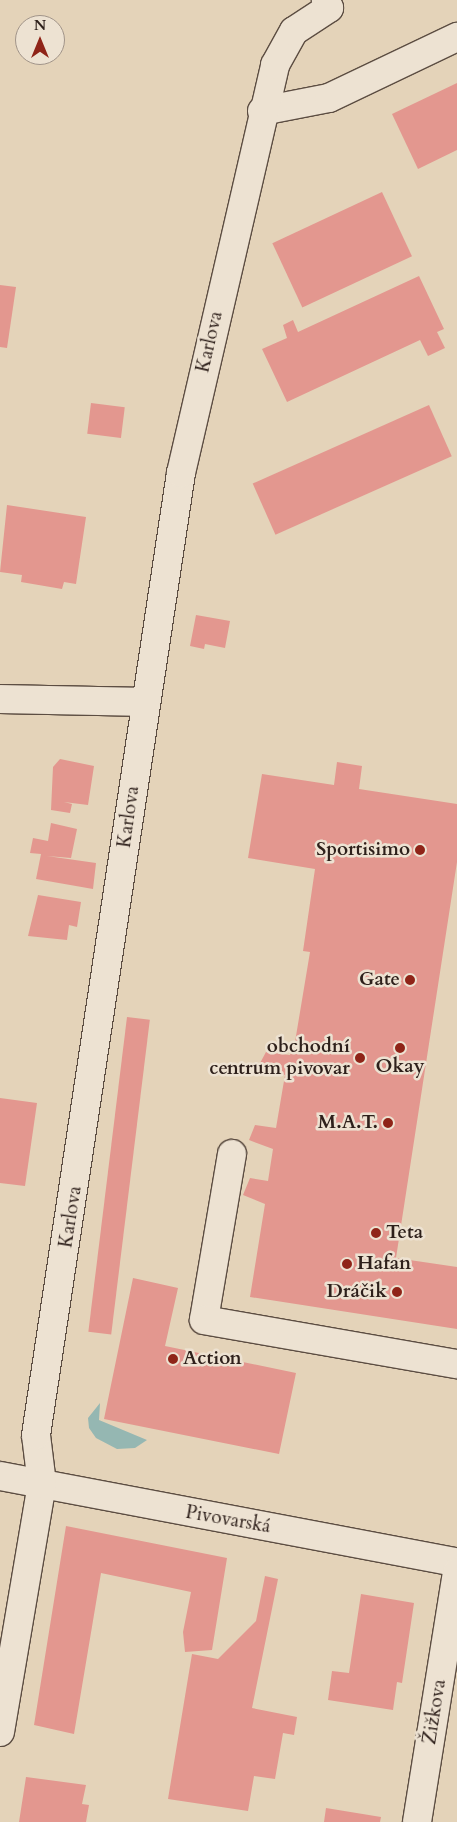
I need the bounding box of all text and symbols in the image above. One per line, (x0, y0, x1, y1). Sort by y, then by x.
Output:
north arrow (15, 15, 65, 65)
text: N (34, 16, 46, 35)
street label: Karlova (192, 309, 228, 375)
street label: Karlova (113, 785, 145, 849)
place label: Sportisimo (316, 839, 410, 861)
marker: Sportisimo (414, 844, 426, 856)
place label: Gate (359, 969, 400, 991)
marker: Gate (404, 974, 416, 986)
place label: obchodní centrum pivovar (209, 1036, 350, 1080)
marker: Okay (394, 1042, 406, 1054)
marker: obchodní centrum pivovar (354, 1052, 366, 1064)
place label: Okay (375, 1056, 425, 1078)
place label: M.A.T. (318, 1112, 378, 1134)
marker: M.A.T. (382, 1117, 394, 1129)
street label: Karlova (55, 1184, 87, 1250)
place label: Teta (386, 1222, 423, 1244)
marker: Teta (370, 1227, 382, 1239)
place label: Hafan (357, 1253, 411, 1275)
marker: Hafan (341, 1258, 353, 1270)
place label: Dráčik (327, 1281, 387, 1303)
marker: Dráčik (391, 1286, 403, 1298)
place label: Action (183, 1348, 242, 1370)
marker: Action (167, 1353, 179, 1365)
street label: Pivovarská (184, 1501, 272, 1539)
street label: Žižkova (419, 1678, 451, 1746)

